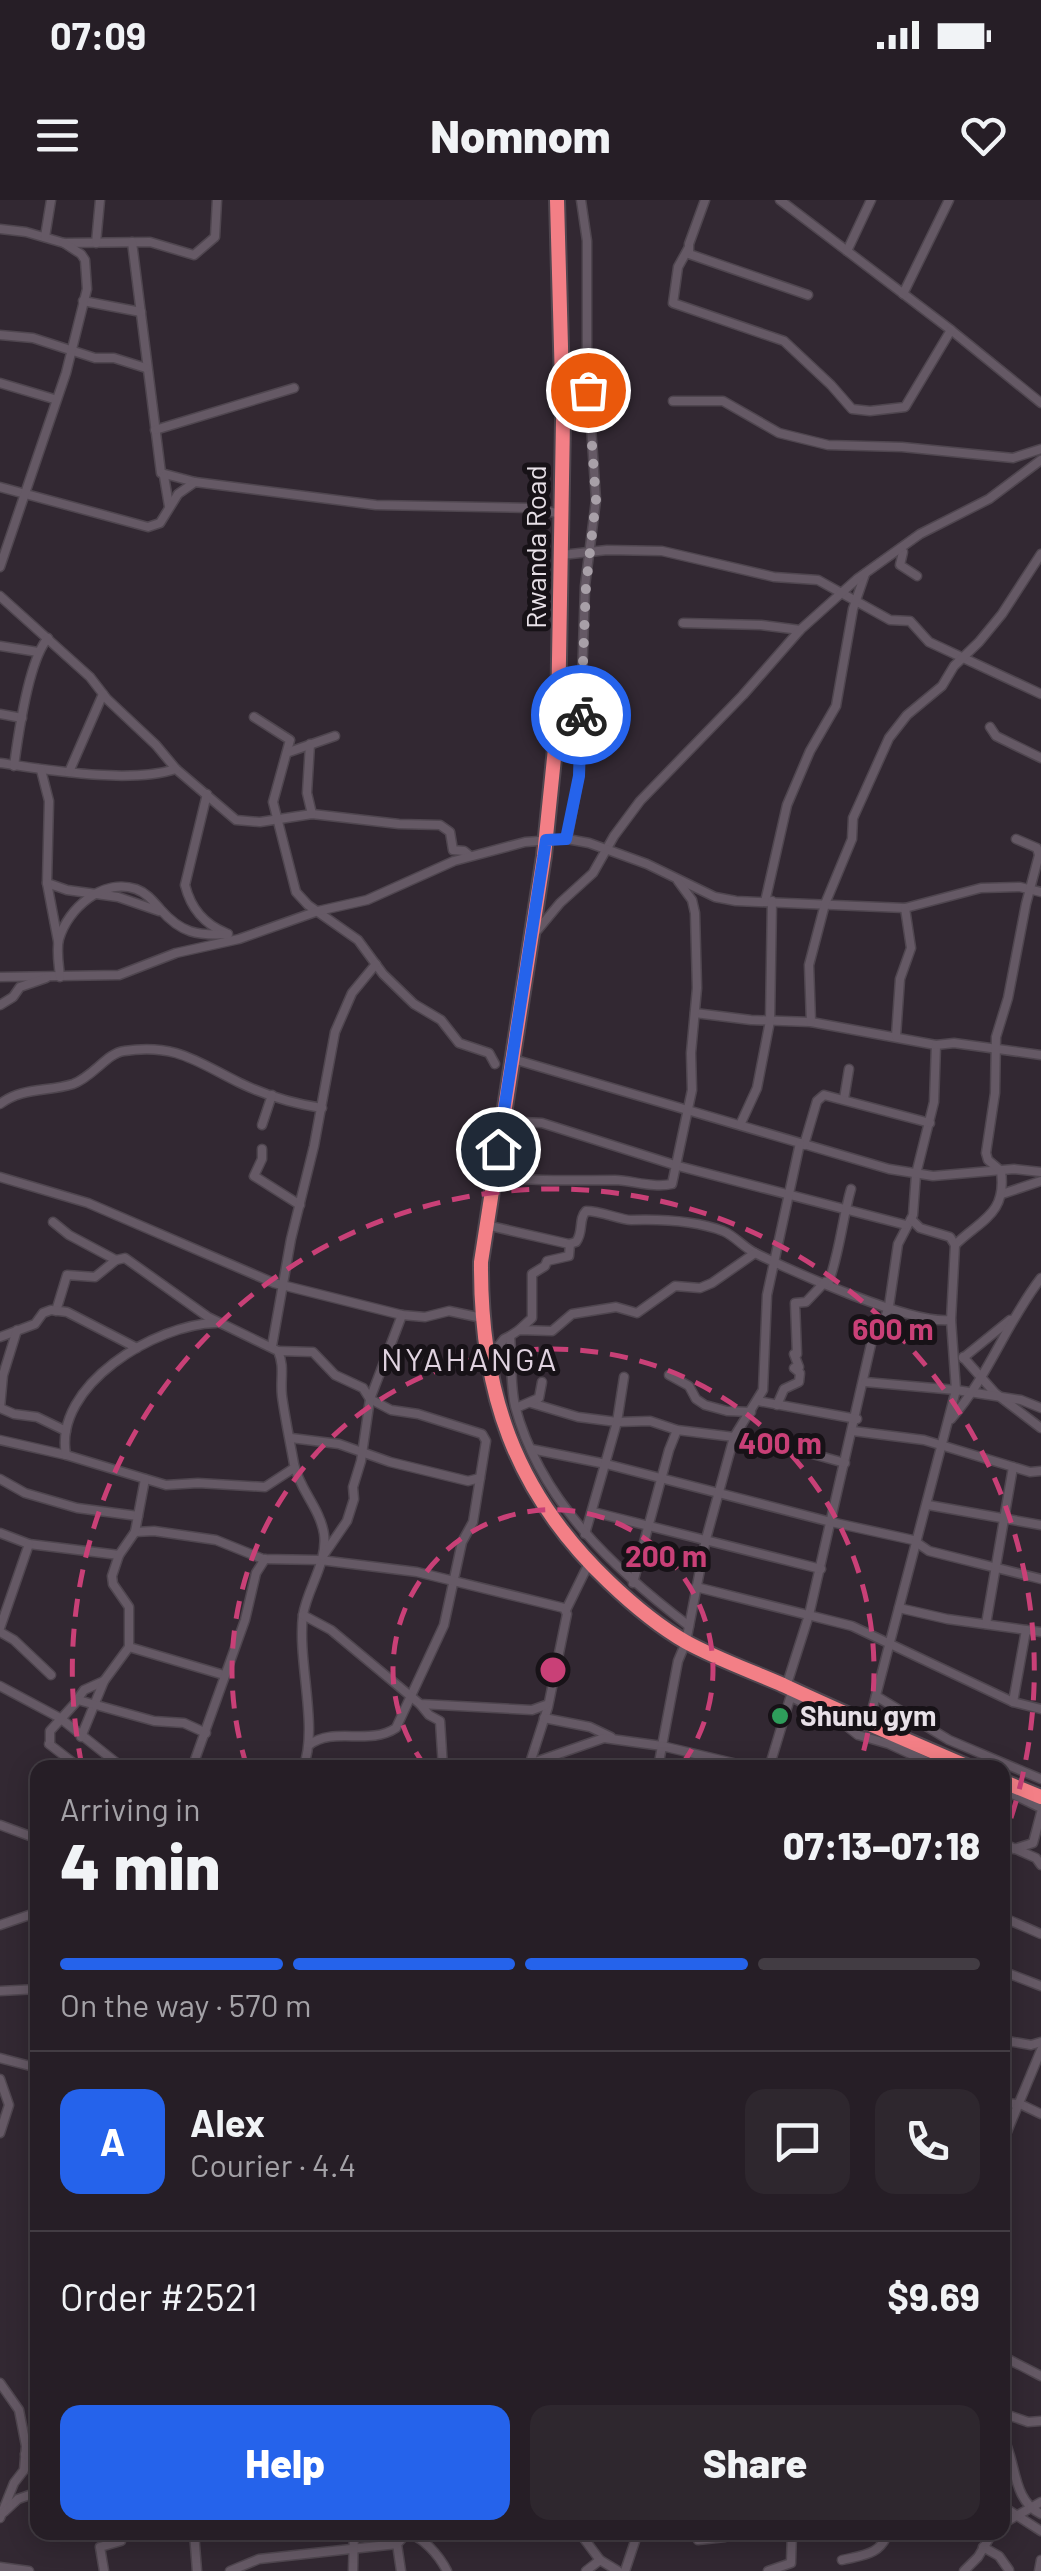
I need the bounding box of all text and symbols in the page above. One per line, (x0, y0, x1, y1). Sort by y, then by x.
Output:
text: 07:09 (50, 12, 146, 58)
icon: menu (30, 108, 85, 163)
text: Nomnom (430, 108, 611, 162)
icon: heart (956, 108, 1011, 163)
pin (546, 348, 631, 433)
icon: bag (561, 363, 616, 418)
street label: Rwanda Road (518, 465, 552, 629)
courier (531, 665, 631, 765)
icon: bike (554, 688, 609, 743)
pin (456, 1107, 541, 1192)
icon: home (471, 1122, 526, 1177)
text: 600 m (852, 1310, 934, 1346)
district label: NYAHANGA (381, 1339, 559, 1377)
text: 400 m (738, 1424, 822, 1460)
text: 200 m (625, 1537, 707, 1573)
centre of rings (535, 1652, 571, 1688)
place label: Shunu gym (800, 1698, 936, 1732)
marker: Shunu gym (769, 1705, 791, 1727)
text: Arriving in (60, 1789, 200, 1827)
text: 07:13–07:18 (783, 1822, 980, 1868)
text: 4 min (60, 1825, 220, 1903)
text: On the way · 570 m (60, 1985, 311, 2023)
button: chat (745, 2089, 850, 2194)
button: phone (875, 2089, 980, 2194)
text: Alex (190, 2099, 265, 2145)
text: A (100, 2118, 125, 2164)
text: Courier · 4.4 (190, 2145, 356, 2183)
text: Order #2521 (60, 2273, 258, 2319)
text: $9.69 (887, 2273, 980, 2319)
button: Help (60, 2405, 510, 2520)
button: Share (530, 2405, 980, 2520)

